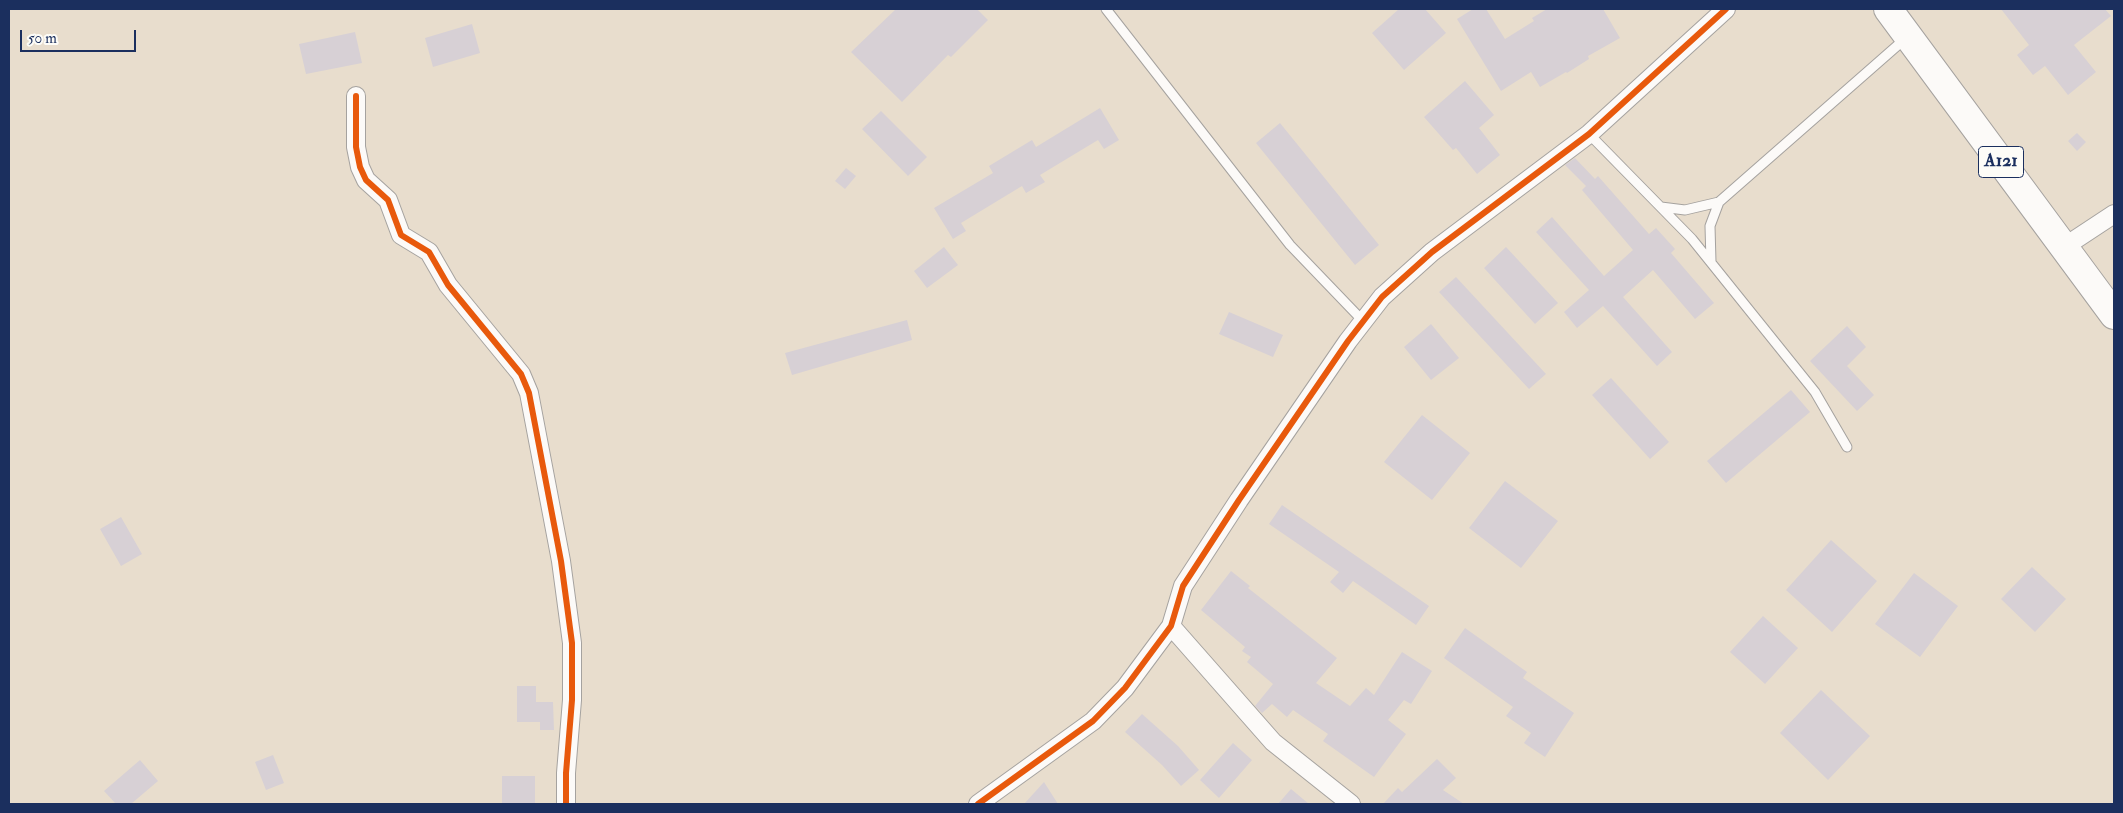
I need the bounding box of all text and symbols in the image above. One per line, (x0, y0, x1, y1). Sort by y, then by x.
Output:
scale bar (22, 20, 139, 52)
text: 50 m (28, 29, 57, 48)
road number: A121 (1978, 146, 2024, 178)

